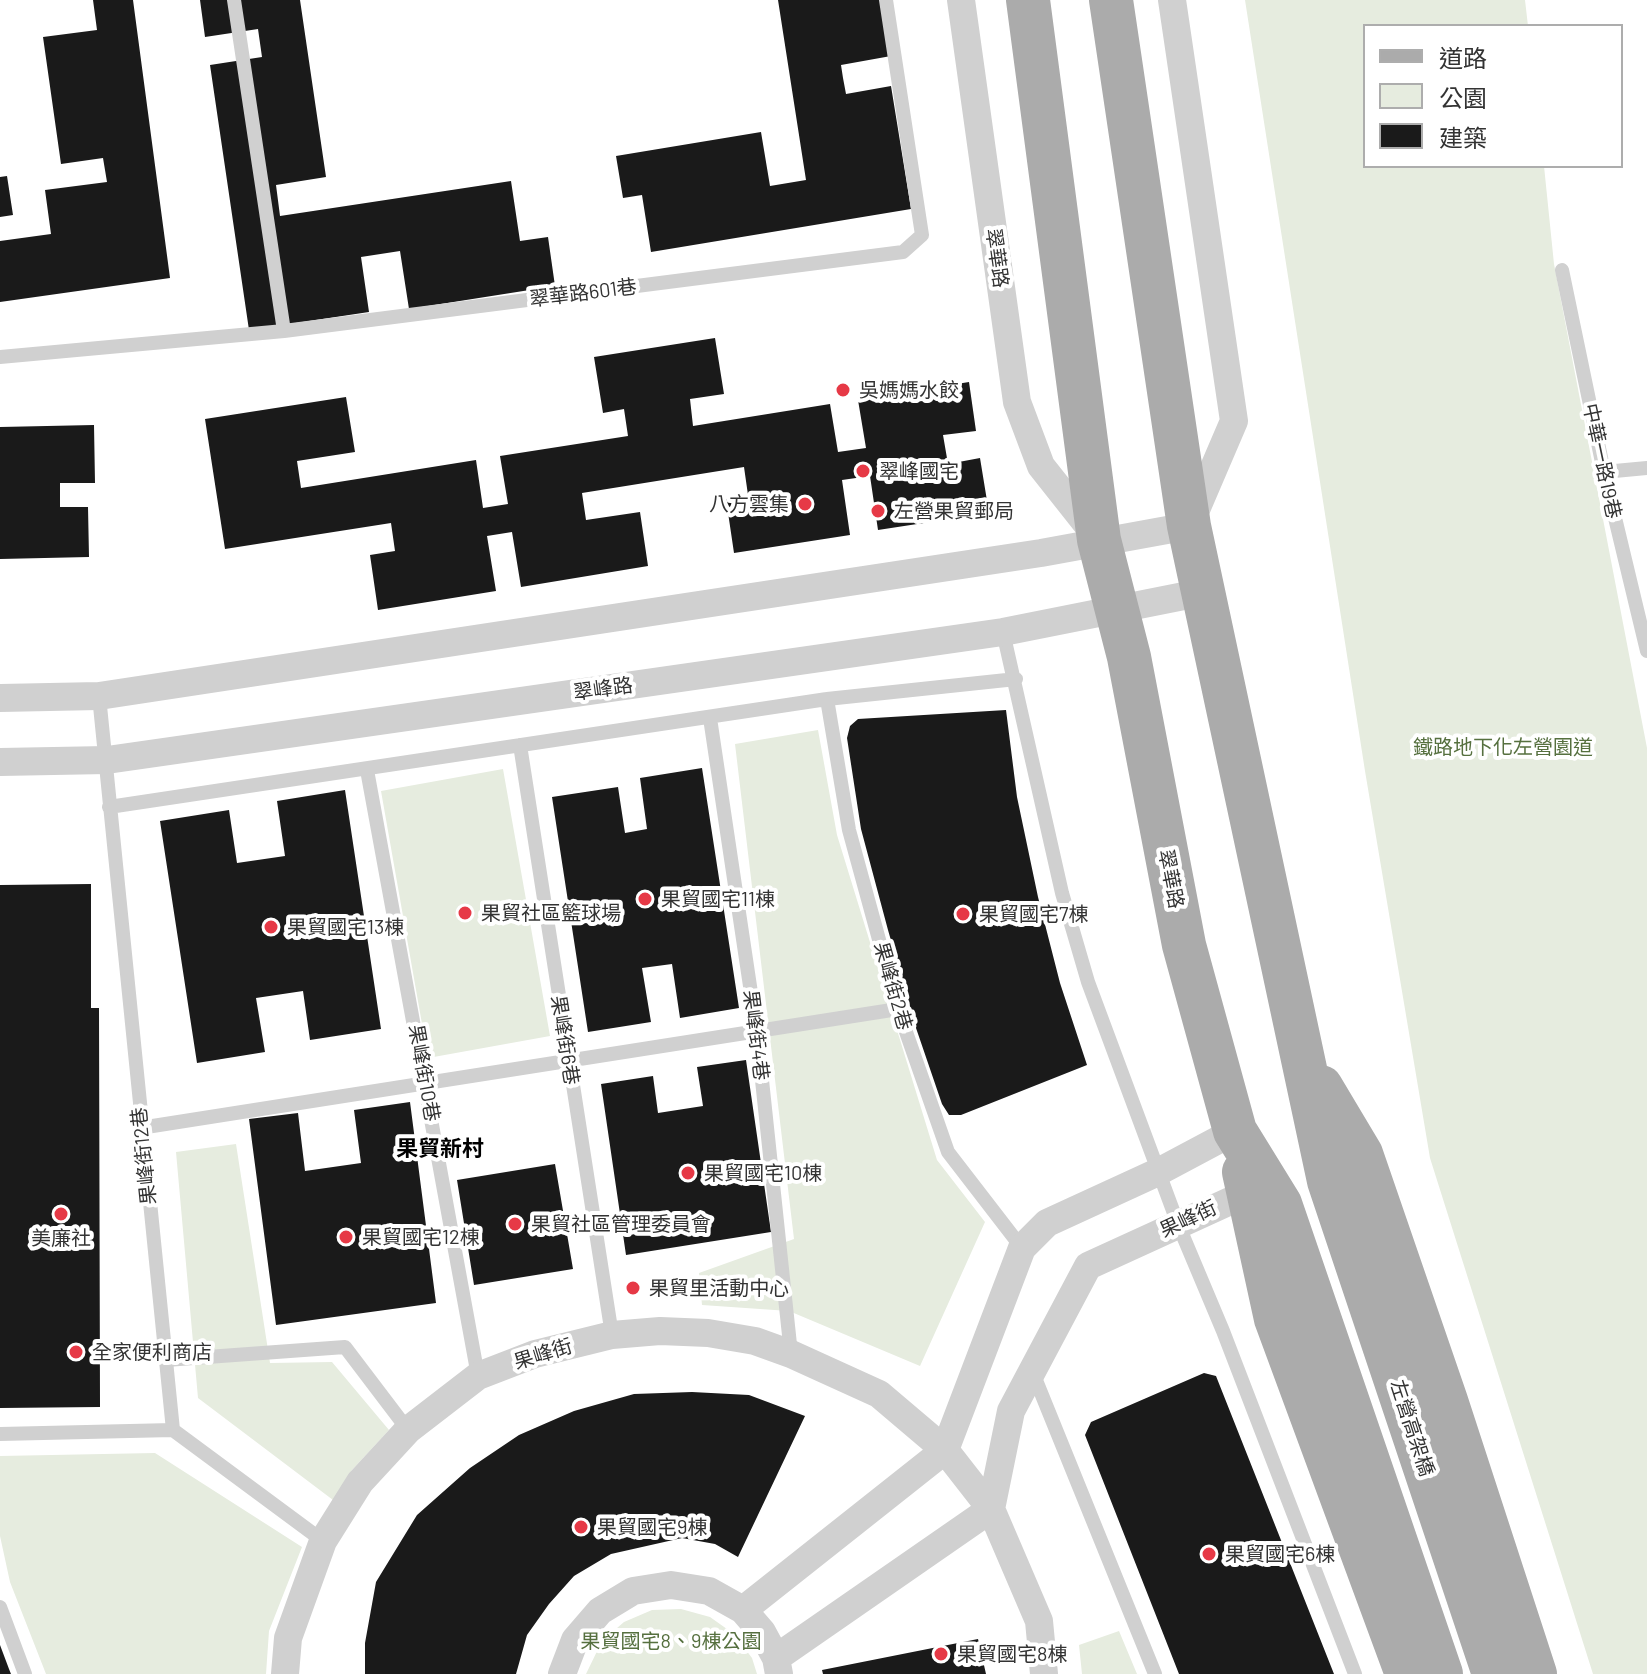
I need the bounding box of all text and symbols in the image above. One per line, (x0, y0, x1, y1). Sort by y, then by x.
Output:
legend (1363, 24, 1623, 168)
text: 道路 (1439, 43, 1487, 72)
text: 公園 (1439, 83, 1487, 112)
text: 建築 (1439, 123, 1487, 152)
street label: 翠華路 (981, 227, 1013, 289)
street label: 翠華路601巷 (528, 275, 638, 311)
place label: 吳媽媽水餃 (859, 378, 959, 402)
marker: 吳媽媽水餃 (834, 381, 852, 399)
street label: 中華一路19巷 (1578, 401, 1626, 521)
place label: 翠峰國宅 (879, 459, 959, 483)
marker: 翠峰國宅 (854, 462, 872, 480)
place label: 八方雲集 (709, 492, 789, 516)
marker: 八方雲集 (796, 495, 814, 513)
place label: 左營果貿郵局 (894, 499, 1014, 523)
marker: 左營果貿郵局 (869, 502, 887, 520)
street label: 翠峰路 (572, 673, 634, 705)
park label: 鐵路地下化左營園道 (1413, 735, 1593, 759)
street label: 翠華路 (1153, 847, 1189, 911)
place label: 果貿國宅11棟 (661, 887, 775, 911)
marker: 果貿國宅11棟 (636, 890, 654, 908)
place label: 果貿社區籃球場 (481, 901, 621, 925)
place label: 果貿國宅7棟 (979, 902, 1088, 926)
marker: 果貿社區籃球場 (456, 904, 474, 922)
marker: 果貿國宅7棟 (954, 905, 972, 923)
place label: 果貿國宅13棟 (287, 915, 404, 939)
marker: 果貿國宅13棟 (262, 918, 280, 936)
street label: 果峰街2巷 (869, 939, 917, 1033)
street label: 果峰街4巷 (739, 988, 773, 1082)
street label: 果峰街6巷 (546, 994, 584, 1086)
street label: 果峰街10巷 (404, 1023, 444, 1123)
street label: 果峰街12巷 (127, 1106, 161, 1206)
district label: 果貿新村 (396, 1136, 484, 1162)
place label: 果貿國宅10棟 (704, 1161, 822, 1185)
marker: 果貿國宅10棟 (679, 1164, 697, 1182)
street label: 果峰街 (1156, 1195, 1220, 1243)
marker: 美廉社 (52, 1205, 70, 1223)
place label: 果貿社區管理委員會 (531, 1212, 711, 1236)
marker: 果貿社區管理委員會 (506, 1215, 524, 1233)
place label: 果貿國宅12棟 (362, 1225, 480, 1249)
place label: 美廉社 (31, 1226, 91, 1250)
marker: 果貿國宅12棟 (337, 1228, 355, 1246)
place label: 果貿里活動中心 (649, 1276, 789, 1300)
marker: 果貿里活動中心 (624, 1279, 642, 1297)
street label: 果峰街 (511, 1334, 575, 1374)
place label: 全家便利商店 (92, 1340, 212, 1364)
marker: 全家便利商店 (67, 1343, 85, 1361)
street label: 左營高架橋 (1385, 1377, 1439, 1479)
place label: 果貿國宅9棟 (597, 1515, 707, 1539)
marker: 果貿國宅9棟 (572, 1518, 590, 1536)
place label: 果貿國宅6棟 (1225, 1542, 1335, 1566)
marker: 果貿國宅6棟 (1200, 1545, 1218, 1563)
park label: 果貿國宅8、9棟公園 (581, 1629, 761, 1653)
place label: 果貿國宅8棟 (957, 1642, 1067, 1666)
marker: 果貿國宅8棟 (932, 1645, 950, 1663)

